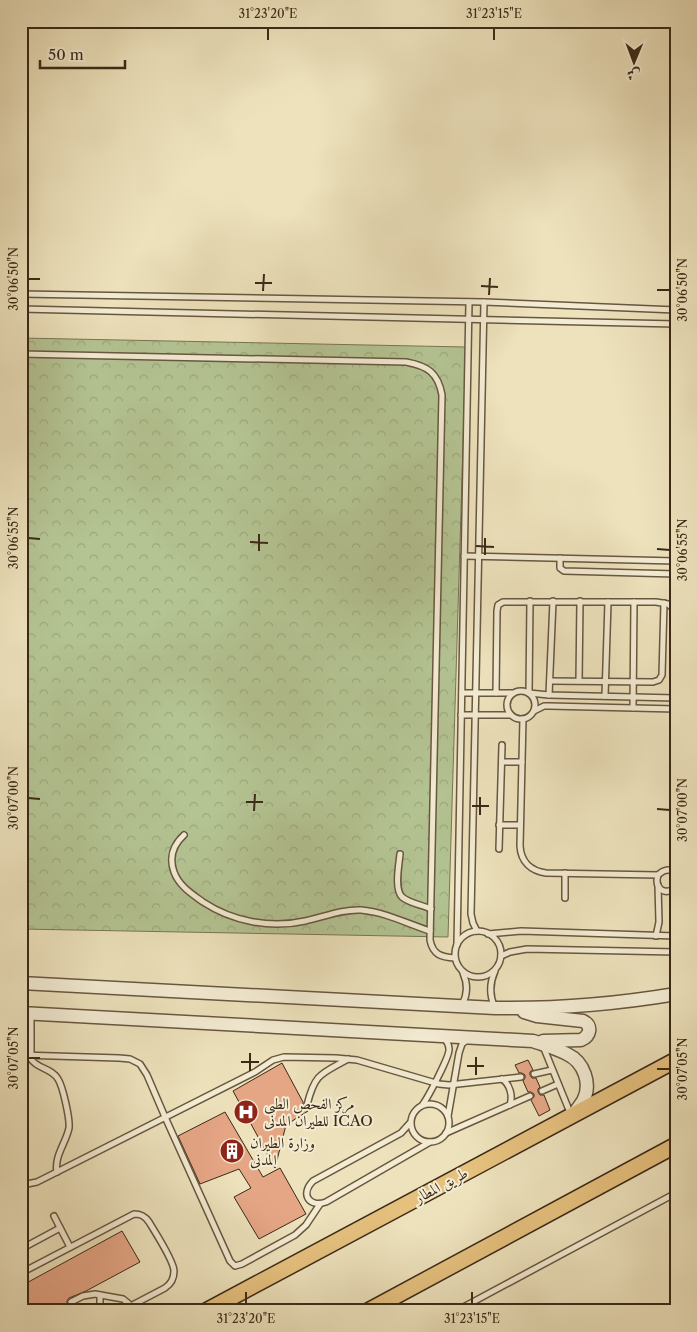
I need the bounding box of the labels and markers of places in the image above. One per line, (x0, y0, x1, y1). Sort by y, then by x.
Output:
place label: مركز الفحص الطبى للطيران المدنى ICAO (264, 1094, 373, 1130)
hospital icon: مركز الفحص الطبى للطيران المدنى ICAO (233, 1099, 259, 1125)
place label: وزارة الطيران المدنى (250, 1133, 315, 1169)
building icon: وزارة الطيران المدنى (219, 1138, 245, 1164)

